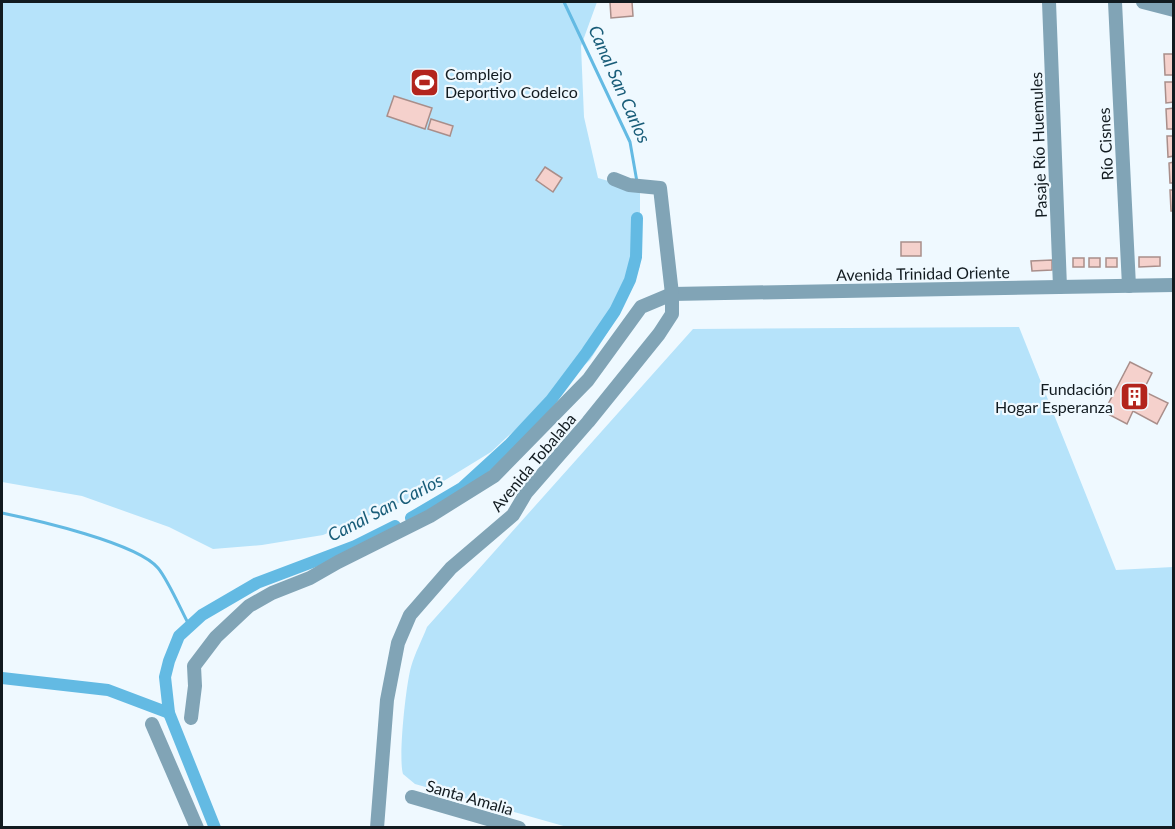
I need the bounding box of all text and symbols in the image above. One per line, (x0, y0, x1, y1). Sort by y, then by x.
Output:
water label: Canal San Carlos (584, 22, 656, 146)
place label: Complejo Deportivo Codelco (445, 64, 578, 101)
sports icon: Complejo Deportivo Codelco (408, 66, 440, 98)
street label: Pasaje Río Huemules (1026, 72, 1050, 218)
street label: Río Cisnes (1094, 107, 1116, 181)
street label: Avenida Trinidad Oriente (836, 262, 1010, 284)
place label: Fundación Hogar Esperanza (995, 379, 1113, 416)
building icon: Fundación Hogar Esperanza (1118, 381, 1150, 413)
street label: Avenida Tobalaba (486, 409, 580, 515)
water label: Canal San Carlos (324, 468, 446, 546)
street label: Santa Amalia (424, 775, 516, 819)

